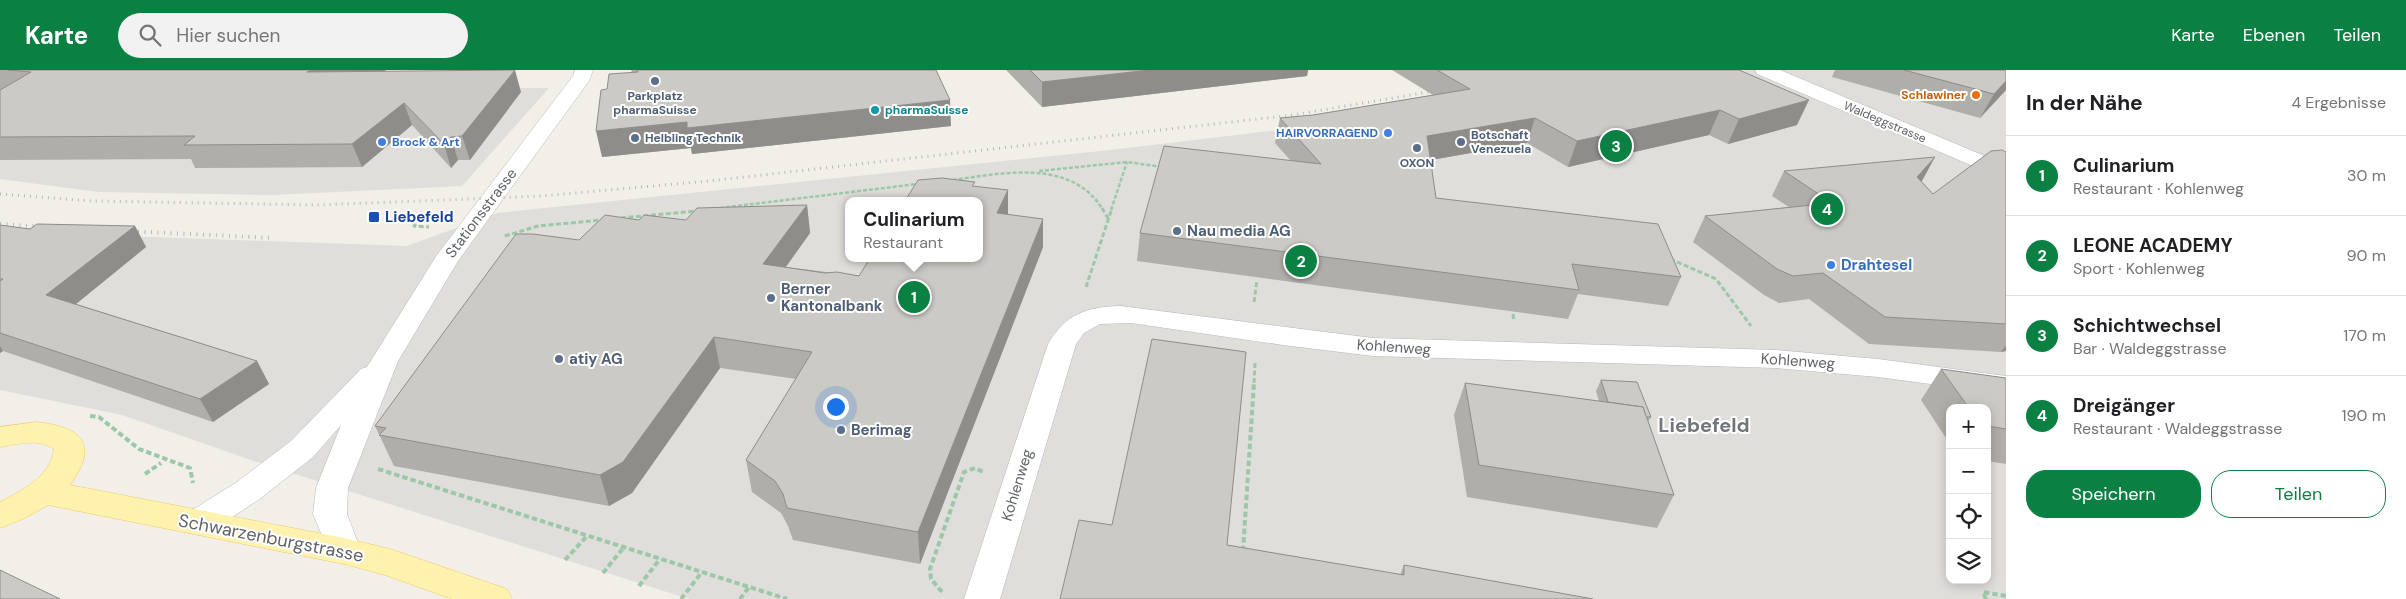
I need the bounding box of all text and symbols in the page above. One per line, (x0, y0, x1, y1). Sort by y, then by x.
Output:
search box (118, 13, 468, 58)
text: Karte (25, 20, 88, 51)
icon: search (136, 21, 164, 49)
text: Hier suchen (176, 23, 281, 48)
text: Karte (2171, 23, 2215, 47)
text: Ebenen (2243, 23, 2305, 47)
text: Teilen (2333, 23, 2381, 47)
marker: Parkplatz pharmaSuisse (649, 75, 661, 87)
place label: Schlawiner (1901, 87, 1966, 103)
place label: Parkplatz pharmaSuisse (613, 88, 697, 118)
marker: Schlawiner (1970, 89, 1982, 101)
text: In der Nähe (2026, 89, 2143, 117)
text: 4 Ergebnisse (2291, 92, 2386, 113)
street label: Waldeggstrasse (1841, 97, 1929, 147)
place label: pharmaSuisse (885, 102, 968, 118)
marker: pharmaSuisse (869, 104, 881, 116)
place label: HAIRVORRAGEND (1276, 125, 1378, 141)
marker: HAIRVORRAGEND (1382, 127, 1394, 139)
place label: Botschaft Venezuela (1471, 127, 1531, 157)
pin: 3 (1600, 127, 1632, 165)
place label: Helbling Technik (645, 130, 741, 146)
marker: Helbling Technik (629, 132, 641, 144)
place label: Brock & Art (392, 134, 460, 150)
marker: Brock & Art (376, 136, 388, 148)
marker: Botschaft Venezuela (1455, 136, 1467, 148)
marker: OXON (1411, 142, 1423, 154)
text: Culinarium (2073, 153, 2174, 178)
place label: OXON (1400, 155, 1434, 171)
street label: Stationsstrasse (441, 164, 521, 262)
text: 1 (2039, 165, 2045, 186)
text: 30 m (2347, 165, 2386, 186)
text: Restaurant · Kohlenweg (2073, 178, 2244, 199)
pin: 4 (1811, 190, 1843, 228)
popup (845, 197, 983, 262)
place label: Liebefeld (385, 207, 454, 227)
text: Culinarium (863, 207, 965, 232)
marker: Liebefeld (367, 210, 381, 224)
place label: Nau media AG (1187, 221, 1291, 241)
marker: Nau media AG (1171, 225, 1183, 237)
text: Restaurant (863, 232, 943, 253)
text: LEONE ACADEMY (2073, 233, 2232, 258)
pin: 2 (1285, 242, 1317, 280)
text: 2 (2037, 245, 2047, 266)
text: 90 m (2346, 245, 2386, 266)
place label: Drahtesel (1841, 255, 1912, 275)
text: Sport · Kohlenweg (2073, 258, 2205, 279)
marker: Drahtesel (1825, 259, 1837, 271)
pin: 1 (898, 278, 930, 316)
place label: Berner Kantonalbank (781, 279, 883, 316)
marker: Berner Kantonalbank (765, 292, 777, 304)
text: Schichtwechsel (2073, 313, 2221, 338)
text: 3 (2037, 325, 2047, 346)
text: 170 m (2343, 325, 2386, 346)
street label: Kohlenweg (1356, 334, 1432, 360)
text: Bar · Waldeggstrasse (2073, 338, 2227, 359)
street label: Kohlenweg (1760, 348, 1836, 374)
place label: atiy AG (569, 349, 623, 369)
marker: atiy AG (553, 353, 565, 365)
text: Dreigänger (2073, 393, 2175, 418)
your location (823, 394, 849, 420)
map controls (1946, 404, 1991, 584)
button: + (1946, 404, 1991, 449)
text: 4 (2037, 405, 2047, 426)
text: 190 m (2342, 405, 2386, 426)
district label: Liebefeld (1658, 412, 1750, 438)
text: Restaurant · Waldeggstrasse (2073, 418, 2282, 439)
place label: Berimag (851, 420, 912, 440)
marker: Berimag (835, 424, 847, 436)
street label: Kohlenweg (997, 447, 1037, 523)
button: − (1946, 449, 1991, 494)
button: Speichern (2026, 470, 2201, 518)
button: Teilen (2211, 470, 2386, 518)
button: locate (1946, 494, 1991, 539)
street label: Schwarzenburgstrasse (176, 508, 366, 568)
button: layers (1946, 539, 1991, 584)

